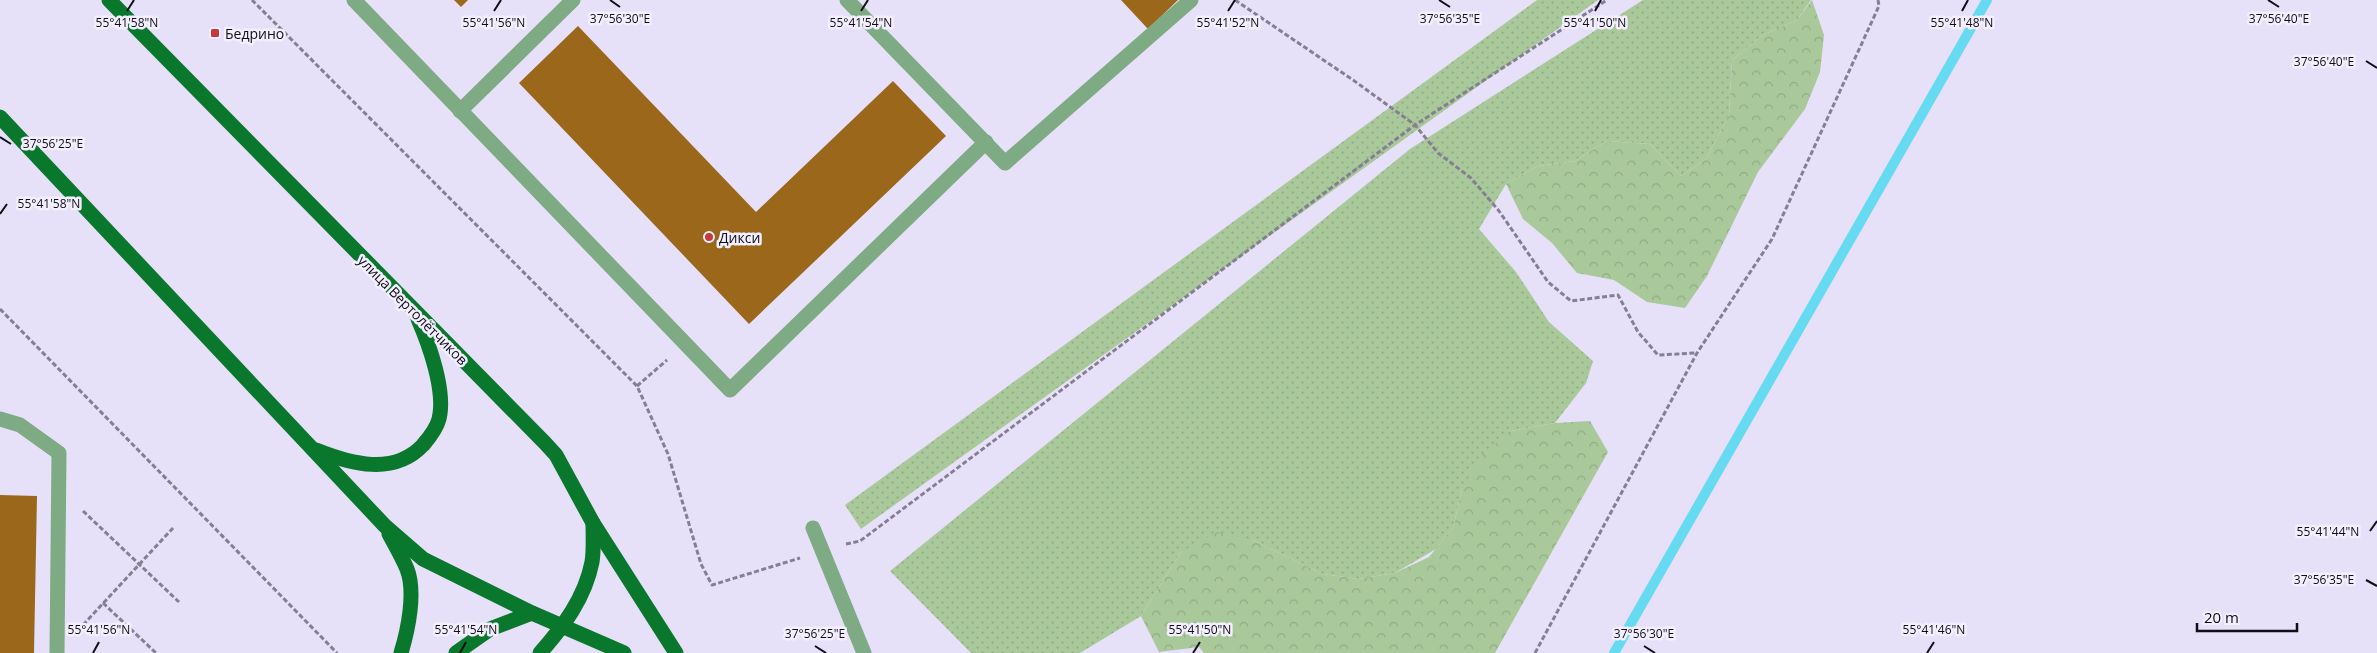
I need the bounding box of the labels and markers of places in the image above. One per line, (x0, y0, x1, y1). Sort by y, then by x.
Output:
place label: Бедрино (225, 24, 284, 43)
marker: Бедрино (209, 27, 221, 39)
place label: Дикси (719, 228, 760, 247)
marker: Дикси (703, 231, 715, 243)

